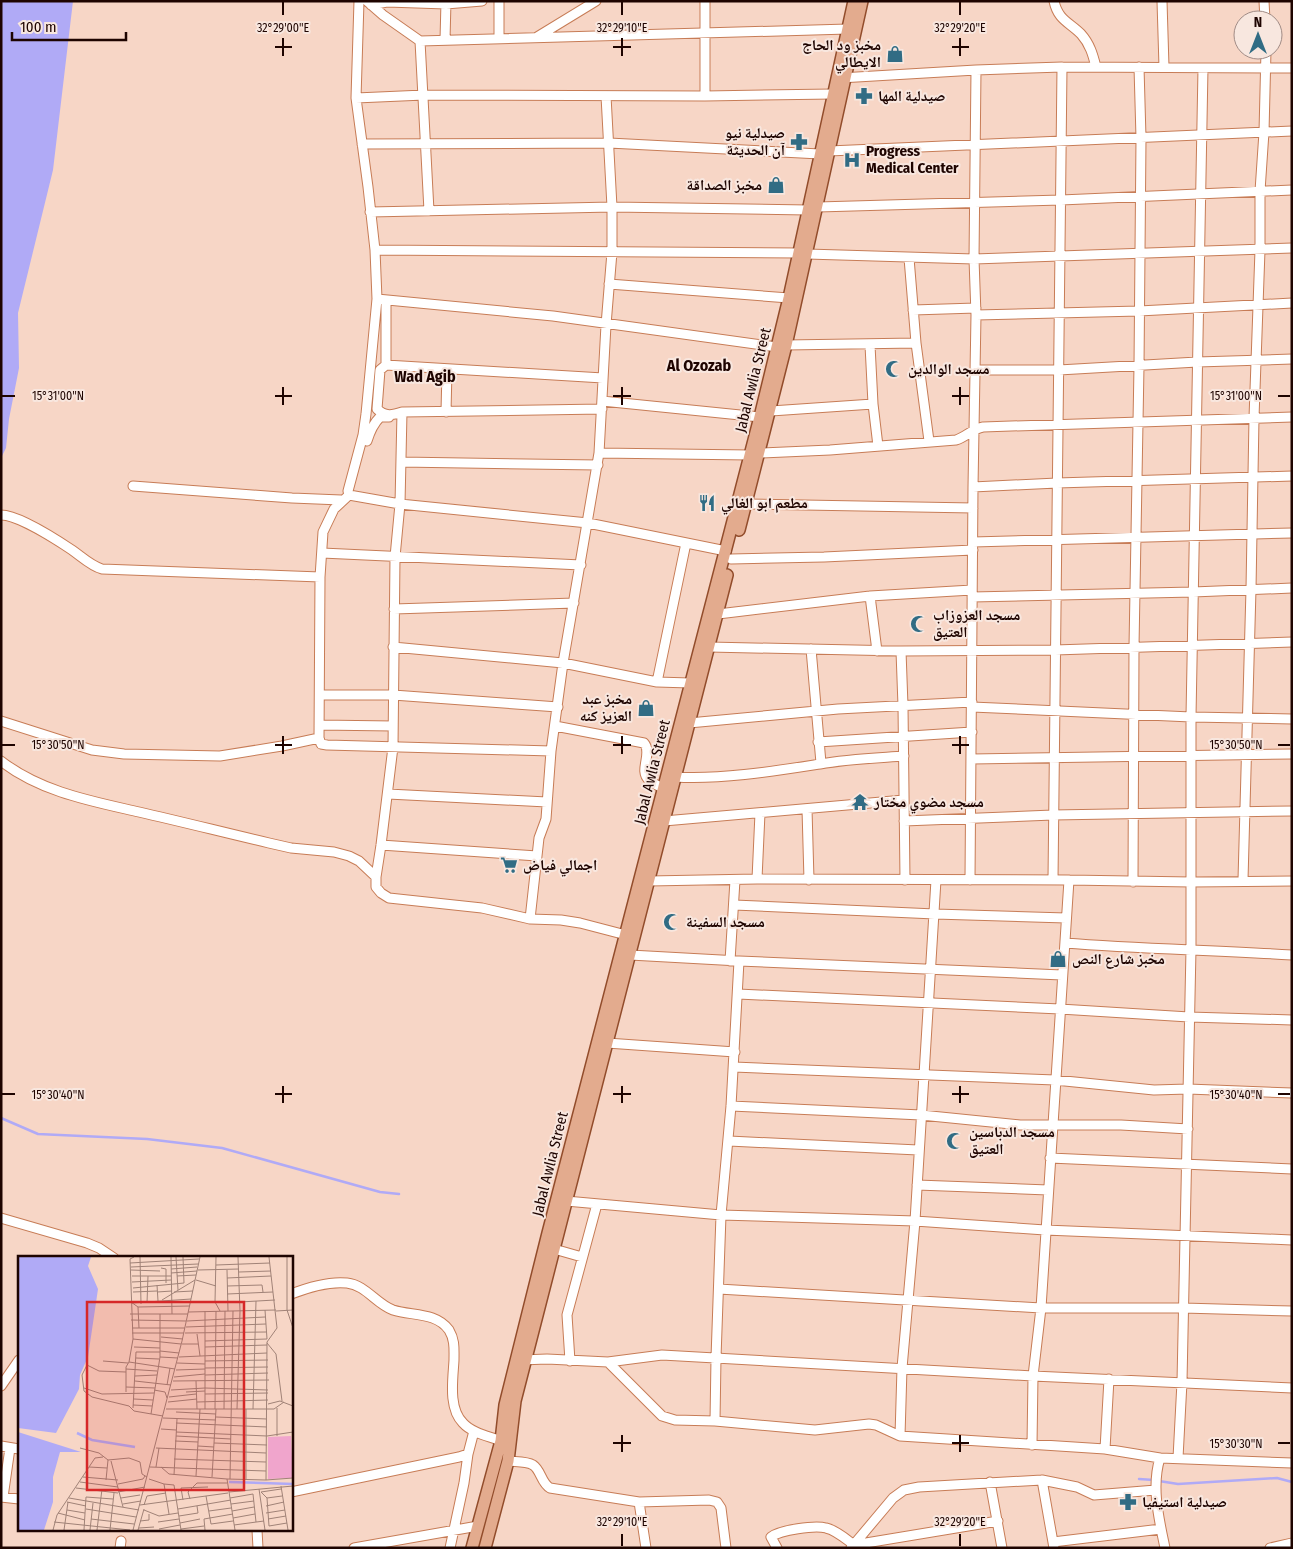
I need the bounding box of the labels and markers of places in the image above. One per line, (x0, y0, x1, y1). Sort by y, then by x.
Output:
place label: مخبز ود الحاج الايطالي (802, 36, 881, 74)
shop icon: مخبز ود الحاج الايطالي (885, 44, 905, 64)
pharmacy icon: صيدلية المها (854, 86, 874, 106)
place label: صيدلية المها (878, 87, 945, 105)
place label: صيدلية نيو آن الحديثة (725, 124, 786, 159)
pharmacy icon: صيدلية نيو آن الحديثة (789, 132, 809, 152)
place label: Progress Medical Center (866, 142, 959, 177)
hospital icon: Progress Medical Center (842, 150, 862, 170)
shop icon: مخبز الصداقة (766, 175, 786, 195)
place label: مخبز الصداقة (686, 176, 762, 194)
mosque icon: مسجد الوالدين (884, 359, 904, 379)
place label: مسجد الوالدين (908, 360, 990, 378)
restaurant icon: مطعم ابو الغالي (697, 493, 717, 513)
place label: مطعم ابو الغالي (721, 494, 808, 515)
place label: مسجد العزوزاب العتيق (933, 606, 1020, 641)
mosque icon: مسجد العزوزاب العتيق (909, 614, 929, 634)
place label: مخبز عبد العزيز كنه (580, 690, 632, 725)
shop icon: مخبز عبد العزيز كنه (636, 698, 656, 718)
temple icon: مسجد مضوي مختار (850, 792, 870, 812)
place label: مسجد مضوي مختار (873, 793, 984, 814)
supermarket icon: اجمالي فياض (499, 855, 519, 875)
place label: اجمالي فياض (523, 856, 597, 877)
mosque icon: مسجد السفينة (662, 912, 682, 932)
place label: مسجد السفينة (686, 913, 765, 931)
shop icon: مخبز شارع النص (1048, 949, 1068, 969)
place label: مخبز شارع النص (1072, 950, 1165, 969)
place label: مسجد الدباسين العتيق (969, 1123, 1055, 1158)
mosque icon: مسجد الدباسين العتيق (945, 1131, 965, 1151)
pharmacy icon: صيدلية استيفيا (1118, 1492, 1138, 1512)
place label: صيدلية استيفيا (1142, 1493, 1227, 1511)

